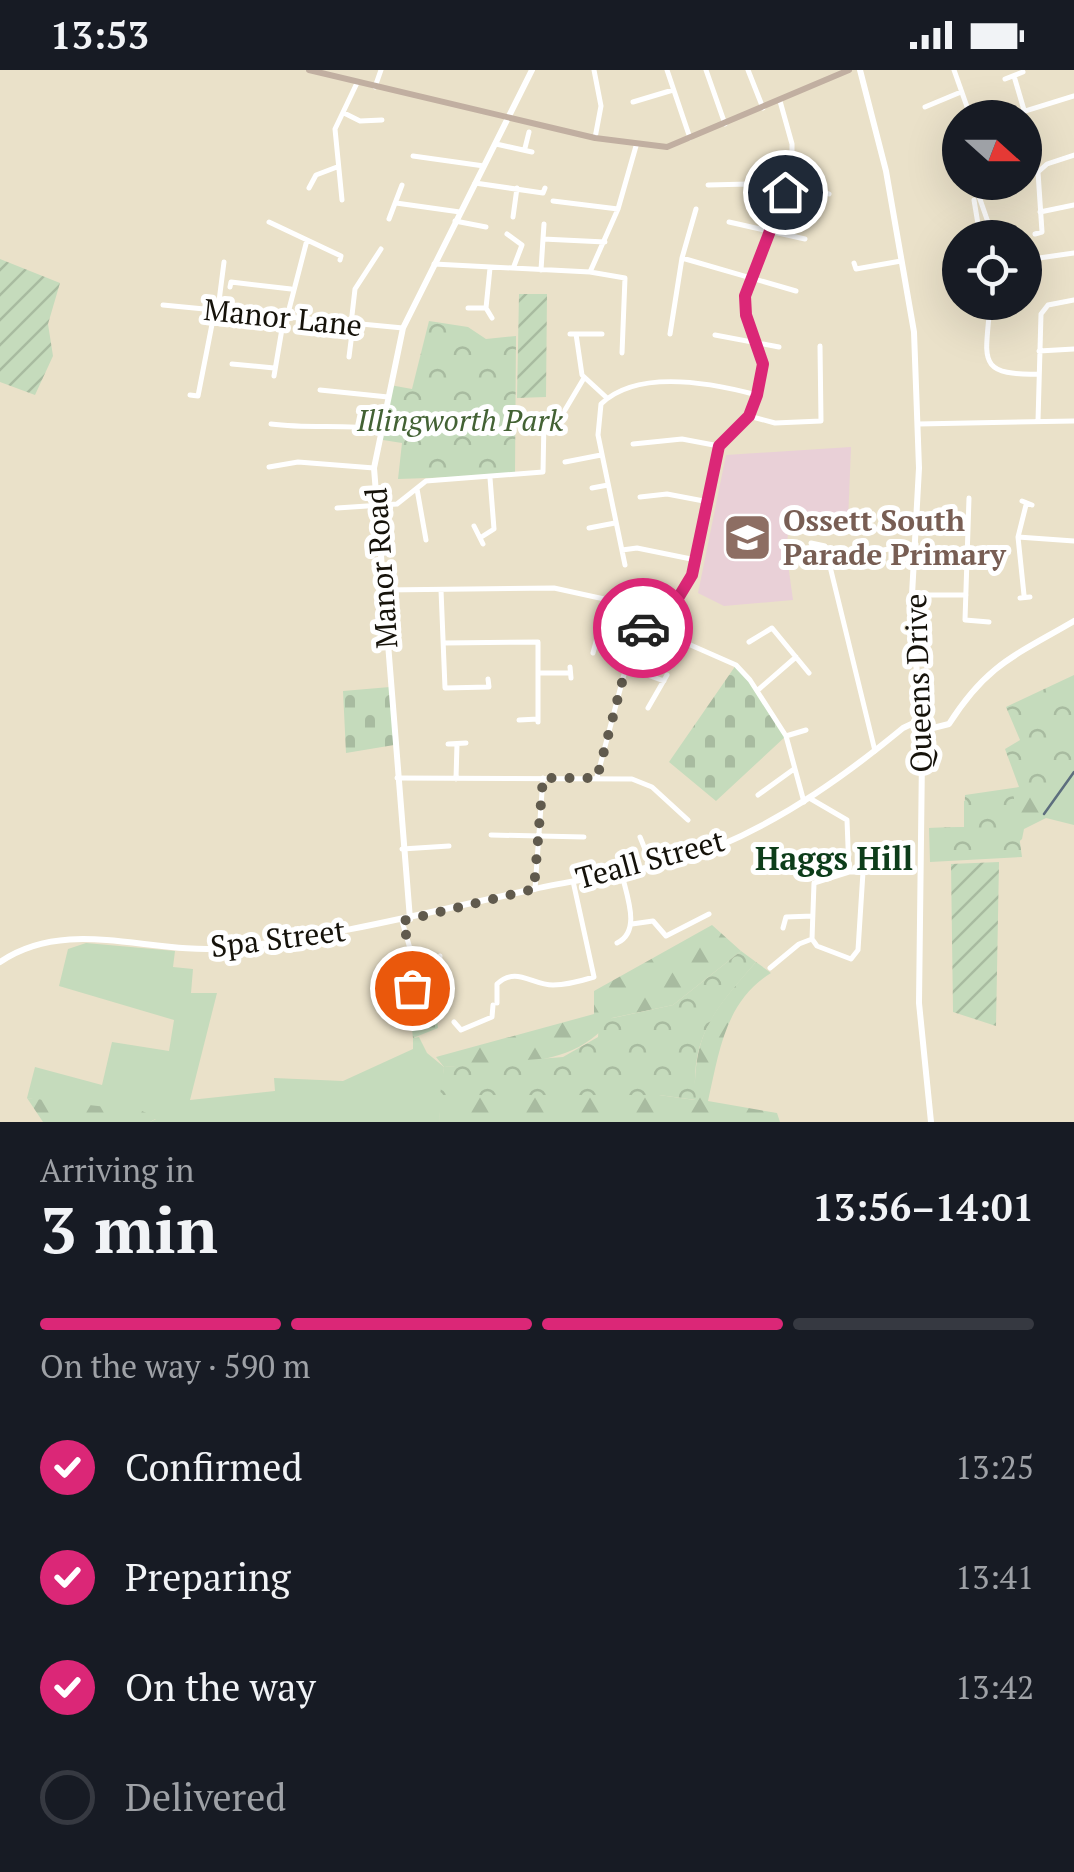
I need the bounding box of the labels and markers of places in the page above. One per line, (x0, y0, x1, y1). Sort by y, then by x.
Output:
pin (743, 150, 828, 235)
place label: Ossett South Parade Primary (783, 500, 1007, 574)
school or university icon: Ossett South Parade Primary (722, 511, 774, 563)
pin (370, 946, 455, 1031)

